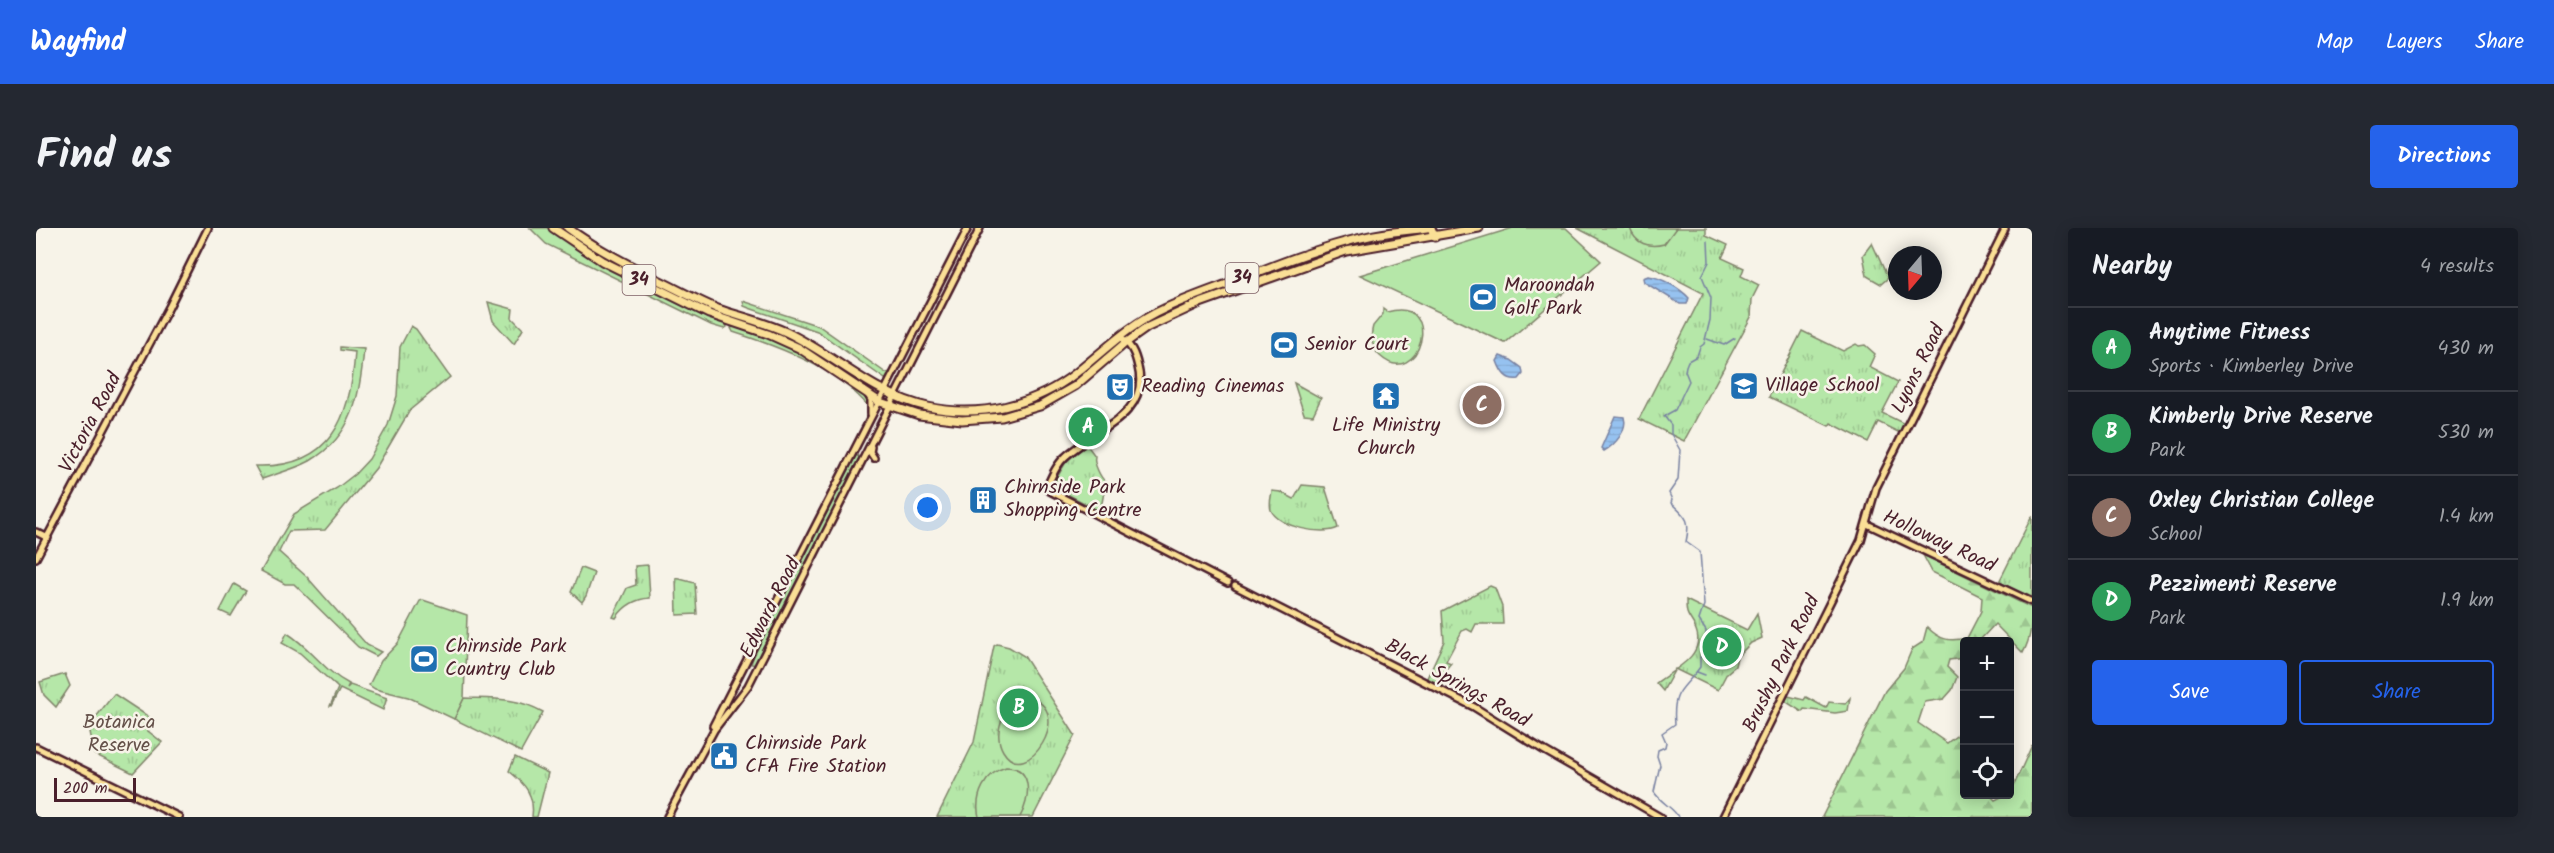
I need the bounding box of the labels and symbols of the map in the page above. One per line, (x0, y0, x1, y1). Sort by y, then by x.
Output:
north arrow (1888, 246, 1942, 300)
road number: 34 (1226, 263, 1258, 293)
road number: 34 (622, 265, 656, 295)
place label: Maroondah Golf Park (1504, 270, 1595, 325)
sports icon: Maroondah Golf Park (1467, 281, 1499, 313)
street label: Lyons Road (1883, 318, 1955, 419)
sports icon: Senior Court (1268, 329, 1300, 361)
place label: Senior Court (1305, 329, 1409, 361)
street label: Victoria Road (51, 366, 131, 479)
school or university icon: Village School (1728, 370, 1760, 402)
place label: Village School (1765, 370, 1879, 402)
theatre icon: Reading Cinemas (1104, 371, 1136, 403)
place label: Reading Cinemas (1141, 371, 1285, 403)
temple icon: Life Ministry Church (1370, 380, 1402, 412)
pin: C (1462, 382, 1502, 428)
pin: A (1068, 404, 1108, 450)
place label: Life Ministry Church (1332, 410, 1441, 465)
place label: Chirnside Park Shopping Centre (1004, 472, 1141, 527)
building icon: Chirnside Park Shopping Centre (967, 484, 999, 516)
your location (913, 493, 942, 522)
street label: Holloway Road (1877, 502, 2002, 583)
street label: Edward Road (732, 551, 811, 664)
street label: Brushy Park Road (1735, 589, 1830, 738)
pin: D (1702, 624, 1742, 670)
place label: Chirnside Park Country Club (445, 631, 567, 686)
street label: Black Springs Road (1379, 631, 1536, 738)
sports icon: Chirnside Park Country Club (408, 643, 440, 675)
pin: B (1000, 686, 1038, 730)
park label: Botanica Reserve (83, 707, 155, 762)
place label: Chirnside Park CFA Fire Station (745, 728, 886, 783)
public building icon: Chirnside Park CFA Fire Station (708, 740, 740, 772)
scale bar (54, 775, 136, 802)

